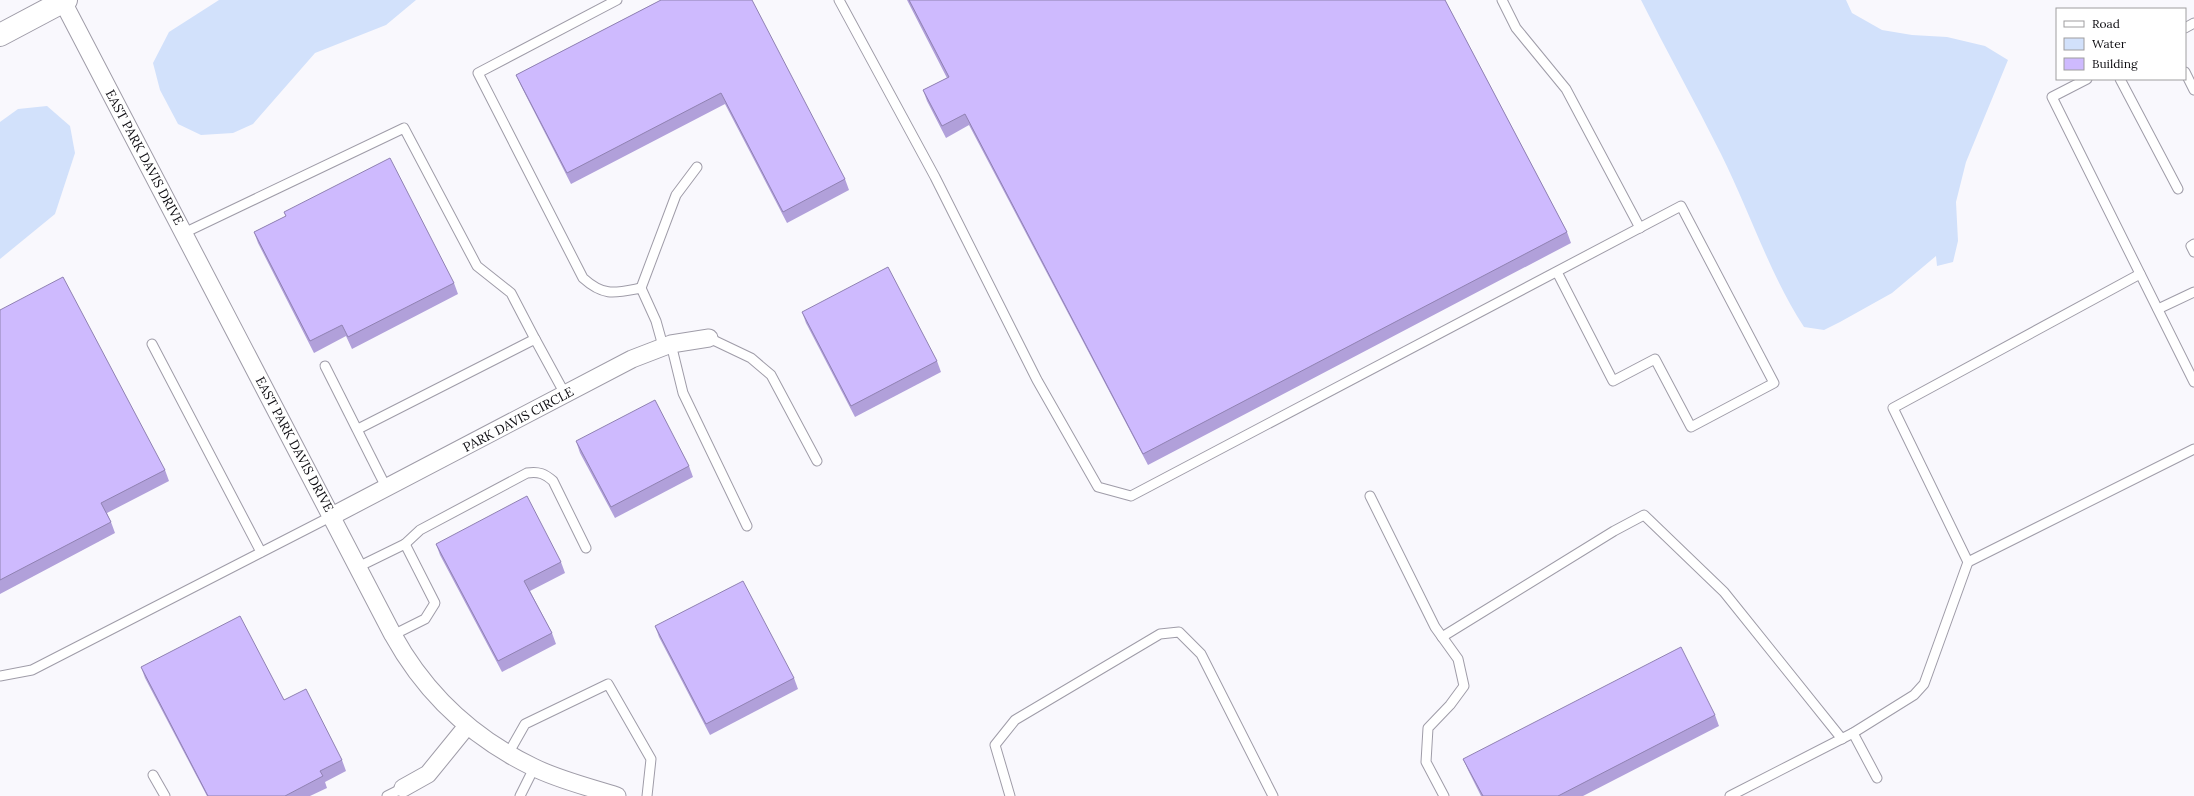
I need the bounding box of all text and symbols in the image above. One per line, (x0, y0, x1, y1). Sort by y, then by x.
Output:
legend (2056, 8, 2186, 80)
text: Road (2092, 16, 2120, 31)
text: Water (2092, 36, 2127, 51)
text: Building (2092, 56, 2138, 71)
street label: EAST PARK DAVIS DRIVE (102, 87, 187, 228)
street label: EAST PARK DAVIS DRIVE (252, 374, 337, 515)
street label: PARK DAVIS CIRCLE (460, 383, 577, 456)

